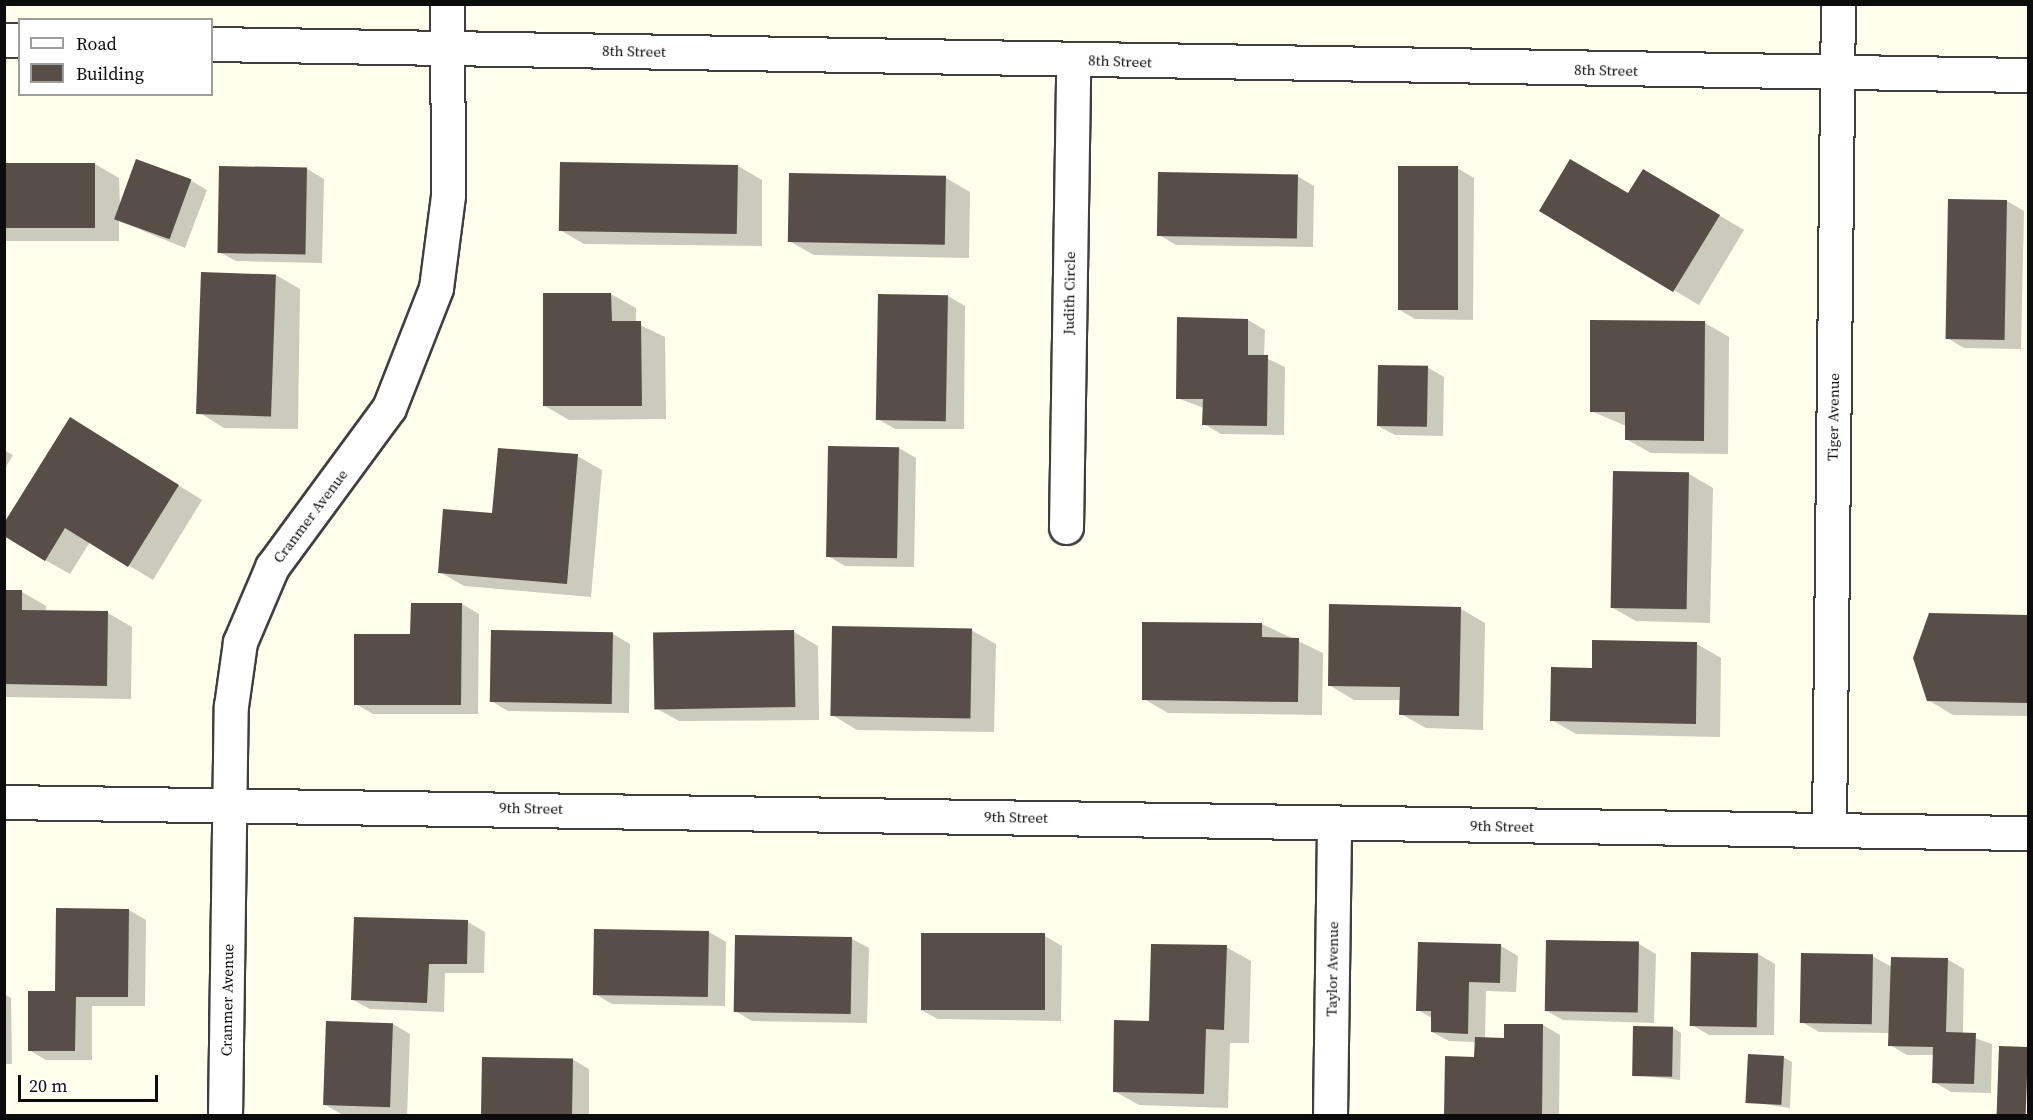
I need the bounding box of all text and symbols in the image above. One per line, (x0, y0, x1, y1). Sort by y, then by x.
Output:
legend (18, 18, 213, 96)
text: Road (76, 31, 117, 56)
street label: 8th Street (602, 41, 666, 61)
street label: 8th Street (1088, 51, 1152, 71)
street label: 8th Street (1574, 60, 1638, 80)
text: Building (76, 61, 144, 86)
street label: Judith Circle (1059, 251, 1079, 335)
street label: Tiger Avenue (1823, 373, 1843, 461)
street label: Cranmer Avenue (269, 466, 351, 566)
street label: 9th Street (499, 798, 563, 818)
street label: 9th Street (984, 807, 1048, 827)
street label: 9th Street (1470, 816, 1534, 836)
street label: Taylor Avenue (1322, 921, 1342, 1017)
street label: Cranmer Avenue (217, 944, 237, 1056)
scale bar (21, 1063, 160, 1101)
text: 20 m (29, 1073, 67, 1098)

